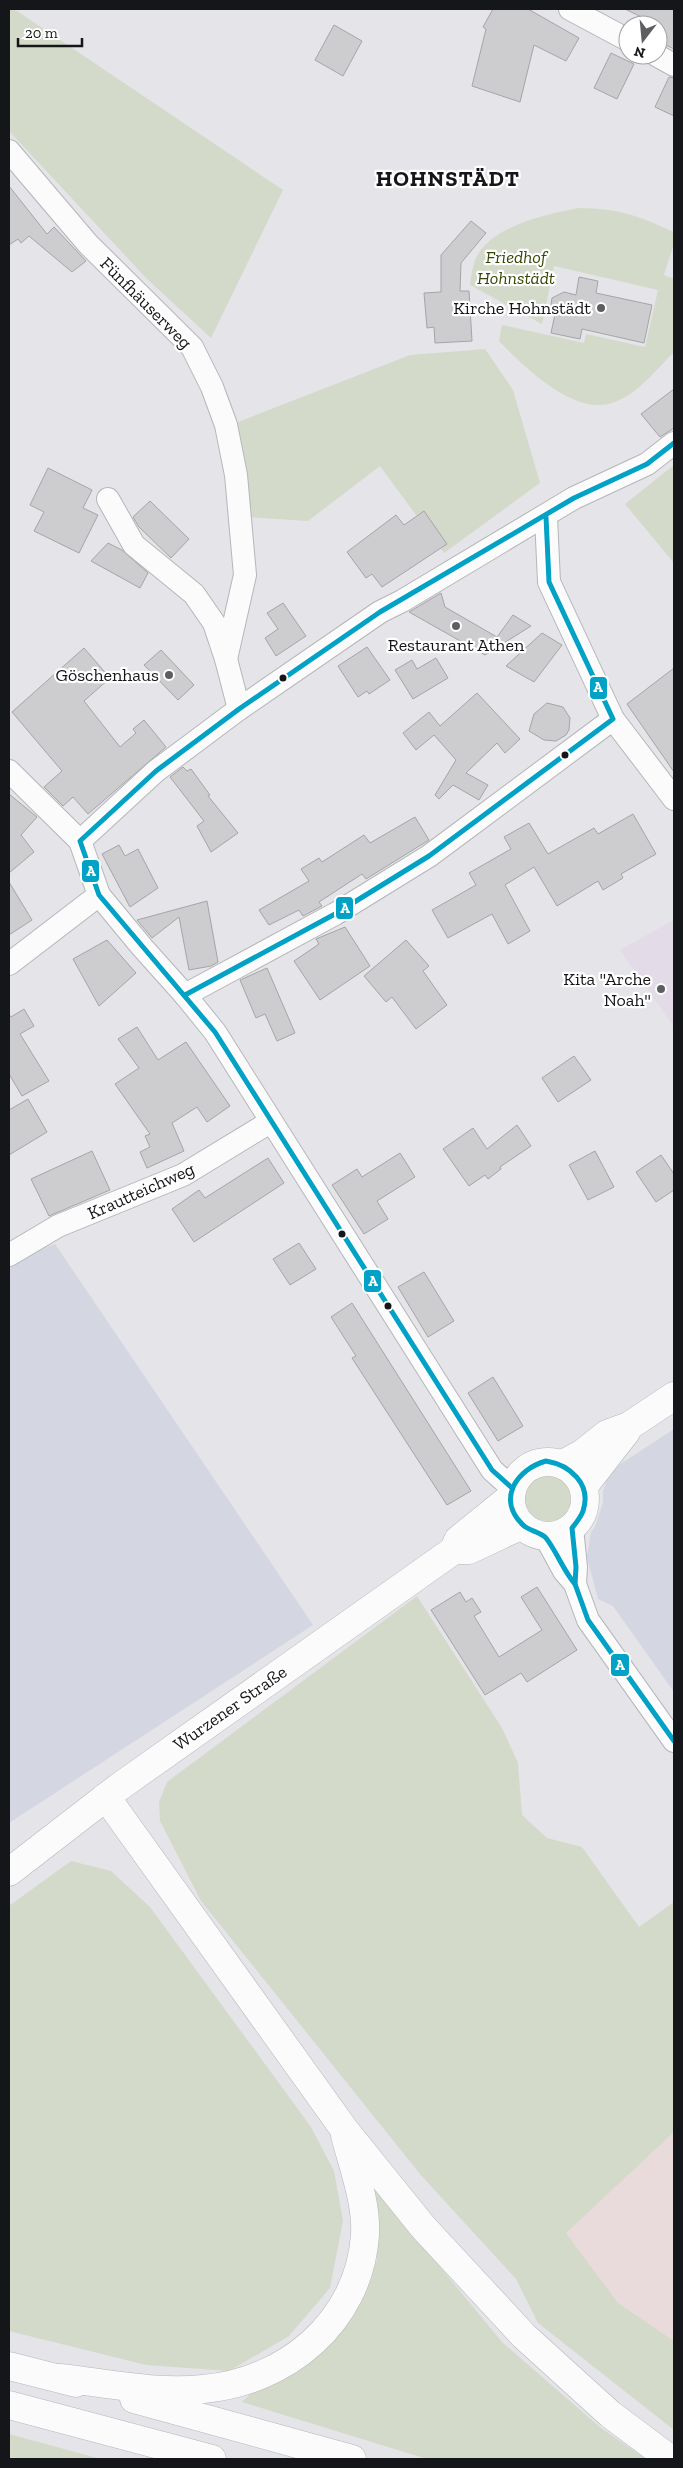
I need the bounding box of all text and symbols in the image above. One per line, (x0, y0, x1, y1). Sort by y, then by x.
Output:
scale bar (18, 15, 81, 47)
north arrow (618, 15, 668, 65)
text: 20 m (25, 24, 58, 42)
text: N (632, 42, 647, 62)
district label: HOHNSTÄDT (376, 165, 520, 192)
park label: Friedhof Hohnstädt (477, 246, 555, 289)
street label: Fünfhäuserweg (96, 253, 197, 354)
place label: Kirche Hohnstädt (453, 297, 591, 319)
marker: Kirche Hohnstädt (595, 302, 607, 314)
marker: Restaurant Athen (450, 620, 462, 632)
place label: Restaurant Athen (388, 634, 525, 656)
place label: Göschenhaus (56, 664, 159, 686)
marker: Göschenhaus (163, 669, 175, 681)
unlabelled marker (278, 673, 288, 683)
line badge: A (589, 676, 608, 700)
text: A (593, 679, 603, 696)
unlabelled marker (560, 750, 570, 760)
line badge: A (81, 859, 100, 883)
text: A (86, 863, 96, 880)
line badge: A (335, 896, 354, 920)
text: A (340, 900, 350, 917)
place label: Kita "Arche Noah" (563, 968, 651, 1011)
marker: Kita "Arche Noah" (655, 983, 667, 995)
street label: Krautteichweg (84, 1158, 198, 1224)
unlabelled marker (337, 1229, 347, 1239)
line badge: A (363, 1269, 382, 1293)
text: A (368, 1273, 378, 1290)
unlabelled marker (383, 1301, 393, 1311)
line badge: A (610, 1653, 630, 1677)
text: A (615, 1657, 625, 1674)
street label: Wurzener Straße (169, 1661, 291, 1755)

